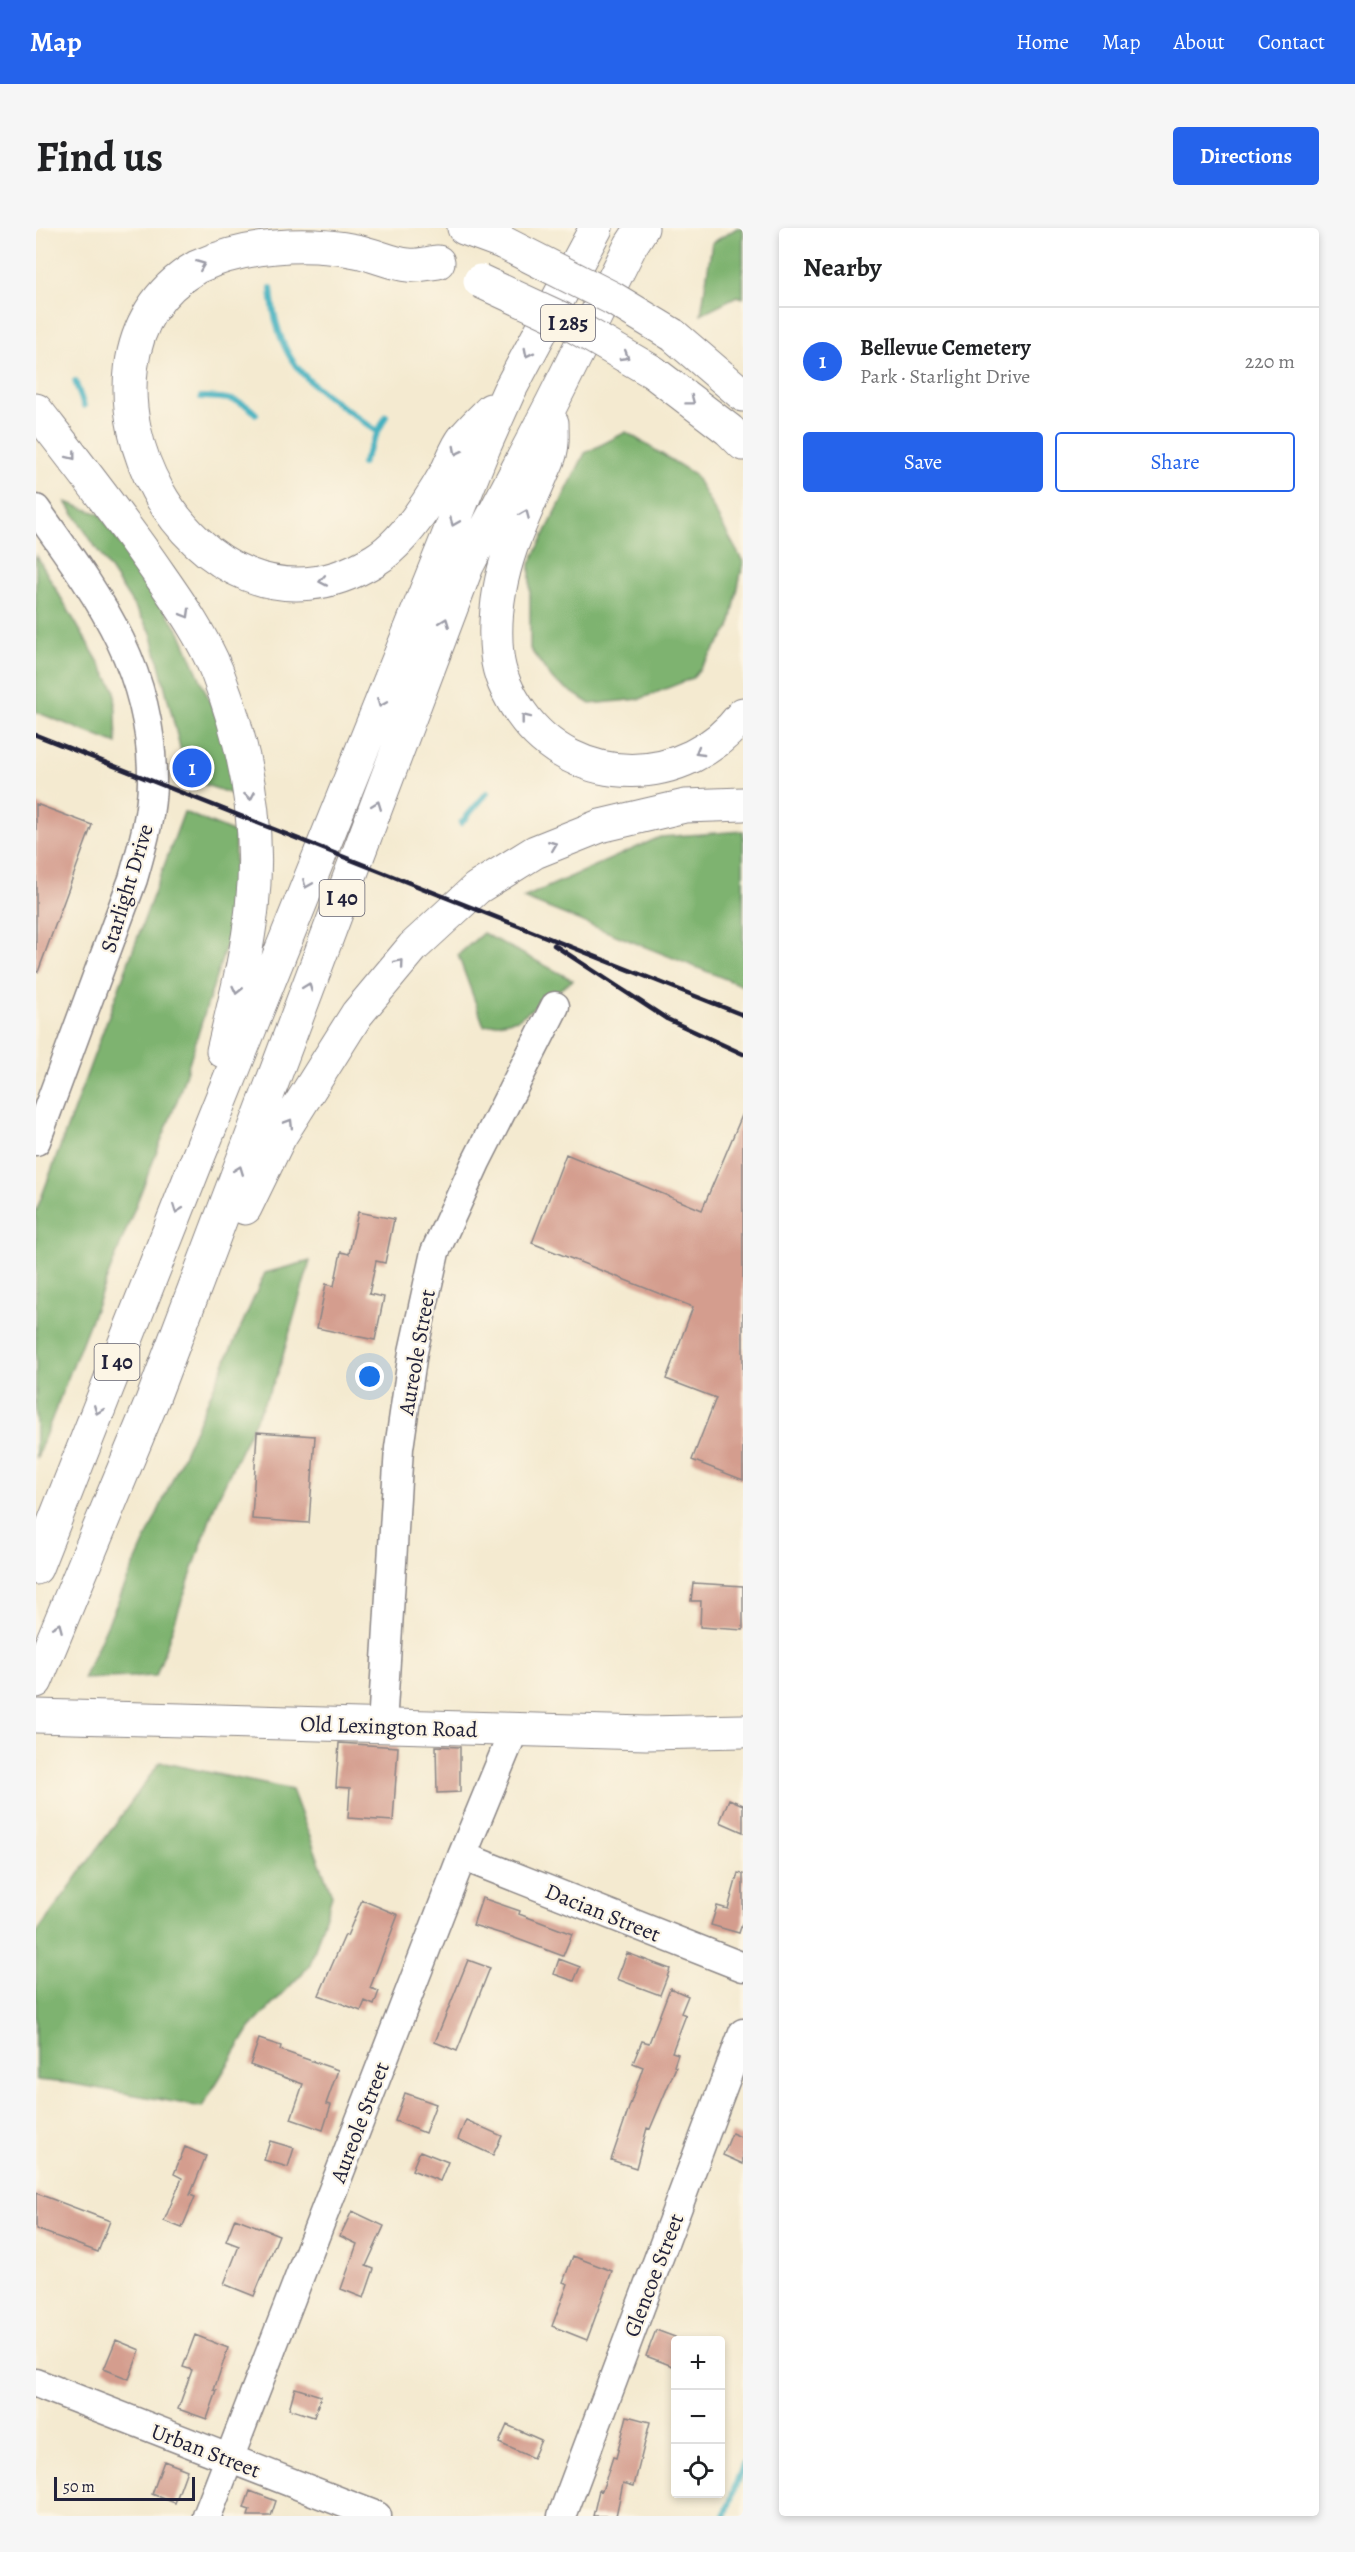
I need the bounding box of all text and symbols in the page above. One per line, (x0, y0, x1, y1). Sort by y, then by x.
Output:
text: Map (30, 23, 82, 61)
text: Home (1016, 28, 1069, 56)
text: Map (1102, 28, 1140, 56)
text: About (1173, 28, 1225, 56)
text: Contact (1258, 28, 1325, 56)
button: Directions (1173, 127, 1319, 185)
text: Find us (36, 128, 163, 185)
text: Nearby (803, 250, 882, 285)
one-way arrow (195, 260, 206, 273)
road number: I 285 (541, 305, 595, 341)
text: Bellevue Cemetery (860, 333, 1031, 363)
one-way arrow (524, 347, 536, 358)
one-way arrow (619, 348, 629, 360)
text: 1 (819, 348, 826, 375)
text: 220 m (1245, 348, 1295, 375)
text: Park · Starlight Drive (860, 363, 1030, 390)
one-way arrow (684, 394, 695, 405)
button: Save (803, 432, 1043, 492)
button: Share (1055, 432, 1295, 492)
one-way arrow (453, 444, 464, 455)
one-way arrow (65, 449, 76, 460)
one-way arrow (518, 509, 530, 520)
one-way arrow (449, 516, 461, 527)
one-way arrow (318, 574, 328, 587)
one-way arrow (178, 608, 190, 618)
one-way arrow (438, 617, 451, 628)
one-way arrow (376, 697, 388, 708)
one-way arrow (521, 714, 532, 725)
one-way arrow (695, 745, 705, 756)
pin: 1 (172, 746, 212, 790)
one-way arrow (244, 792, 256, 801)
one-way arrow (369, 800, 382, 810)
street label: Starlight Drive (93, 820, 161, 956)
one-way arrow (546, 840, 557, 852)
one-way arrow (302, 877, 314, 888)
road number: I 40 (320, 880, 364, 916)
one-way arrow (392, 959, 403, 970)
one-way arrow (301, 982, 313, 993)
one-way arrow (232, 985, 245, 995)
one-way arrow (281, 1118, 292, 1129)
one-way arrow (232, 1165, 245, 1175)
one-way arrow (172, 1203, 185, 1214)
street label: Aureole Street (391, 1287, 443, 1418)
road number: I 40 (94, 1344, 140, 1380)
your location (355, 1362, 384, 1391)
one-way arrow (93, 1404, 105, 1415)
one-way arrow (51, 1622, 63, 1633)
street label: Old Lexington Road (300, 1709, 478, 1745)
street label: Dacian Street (540, 1876, 665, 1950)
street label: Aureole Street (323, 2058, 397, 2188)
street label: Glencoe Street (617, 2209, 691, 2341)
map controls (671, 2336, 725, 2498)
button: + (671, 2336, 725, 2390)
button: − (671, 2390, 725, 2444)
street label: Urban Street (147, 2416, 265, 2486)
button: locate (671, 2444, 725, 2498)
scale bar (54, 2474, 195, 2502)
text: 50 m (63, 2476, 95, 2498)

